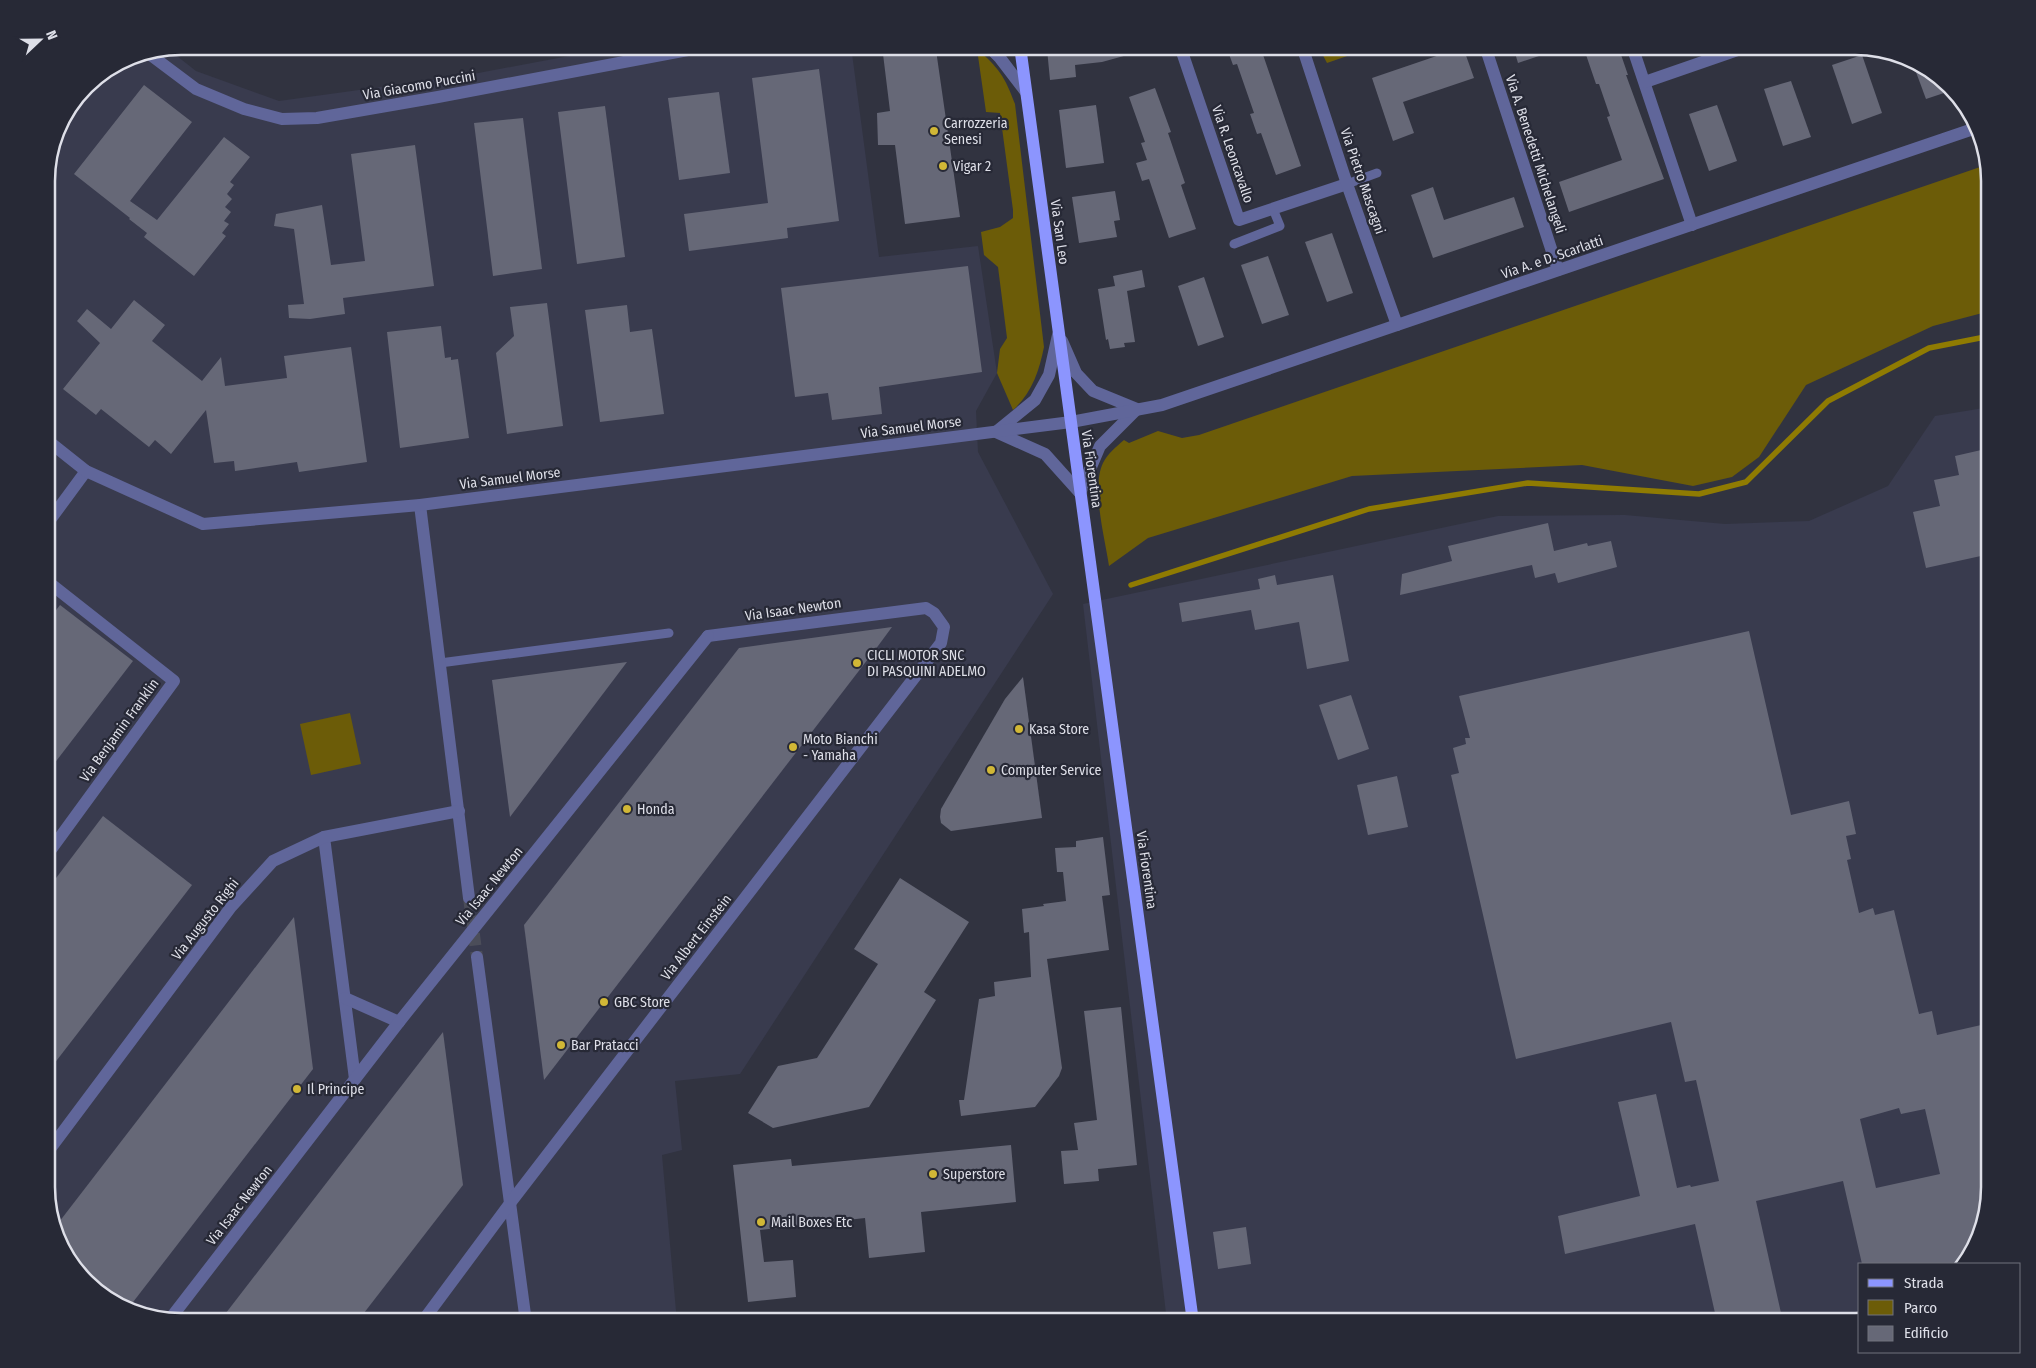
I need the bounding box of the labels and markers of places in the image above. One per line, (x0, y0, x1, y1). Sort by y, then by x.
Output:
place label: Carrozzeria Senesi (944, 115, 1008, 148)
marker: Carrozzeria Senesi (928, 125, 940, 137)
place label: Vigar 2 (953, 158, 991, 175)
marker: Vigar 2 (937, 160, 949, 172)
place label: CICLI MOTOR SNC DI PASQUINI ADELMO (867, 647, 986, 680)
marker: CICLI MOTOR SNC DI PASQUINI ADELMO (851, 657, 863, 669)
place label: Kasa Store (1029, 721, 1089, 738)
marker: Kasa Store (1013, 723, 1025, 735)
place label: Moto Bianchi - Yamaha (803, 731, 878, 764)
marker: Moto Bianchi - Yamaha (787, 741, 799, 753)
place label: Computer Service (1001, 762, 1101, 779)
marker: Computer Service (985, 764, 997, 776)
place label: Honda (637, 801, 675, 818)
marker: Honda (621, 803, 633, 815)
place label: GBC Store (614, 994, 670, 1011)
marker: GBC Store (598, 996, 610, 1008)
place label: Bar Pratacci (571, 1037, 639, 1054)
marker: Bar Pratacci (555, 1039, 567, 1051)
place label: Il Principe (307, 1081, 364, 1098)
marker: Il Principe (291, 1083, 303, 1095)
place label: Superstore (943, 1166, 1006, 1183)
marker: Superstore (927, 1168, 939, 1180)
place label: Mail Boxes Etc (771, 1214, 852, 1231)
marker: Mail Boxes Etc (755, 1216, 767, 1228)

